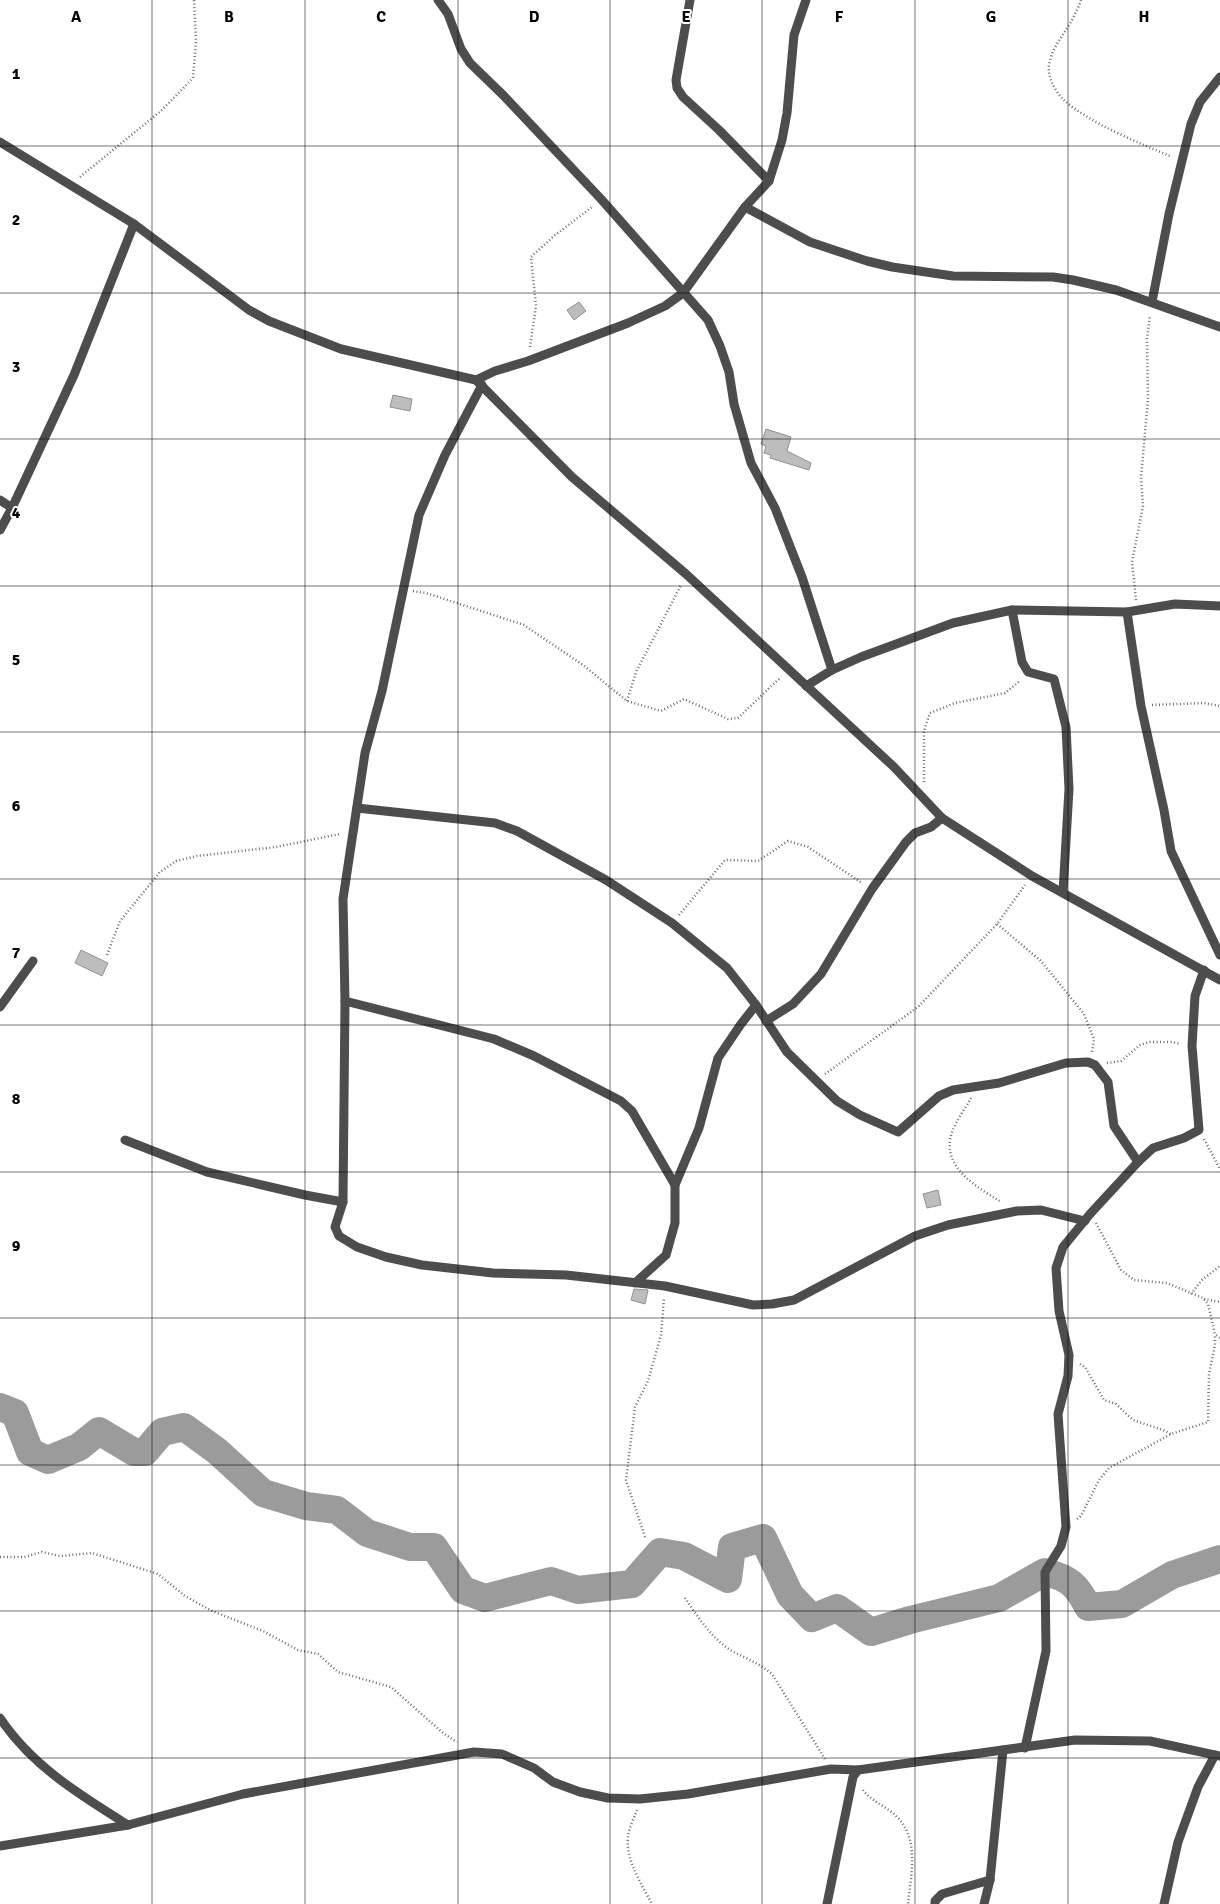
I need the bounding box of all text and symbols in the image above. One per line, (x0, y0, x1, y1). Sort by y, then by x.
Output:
text: A (71, 7, 82, 27)
text: B (224, 7, 234, 27)
text: C (376, 7, 386, 27)
text: D (529, 7, 540, 27)
text: E (681, 7, 691, 27)
text: F (835, 7, 844, 27)
text: G (986, 7, 996, 27)
text: H (1139, 7, 1149, 27)
text: 1 (12, 64, 21, 84)
text: 2 (12, 210, 20, 230)
text: 3 (12, 357, 20, 377)
text: 4 (12, 503, 21, 523)
text: 5 (12, 650, 20, 670)
text: 6 (12, 796, 21, 816)
text: 7 (12, 943, 21, 963)
text: 8 (12, 1089, 21, 1109)
text: 9 (12, 1236, 21, 1256)

